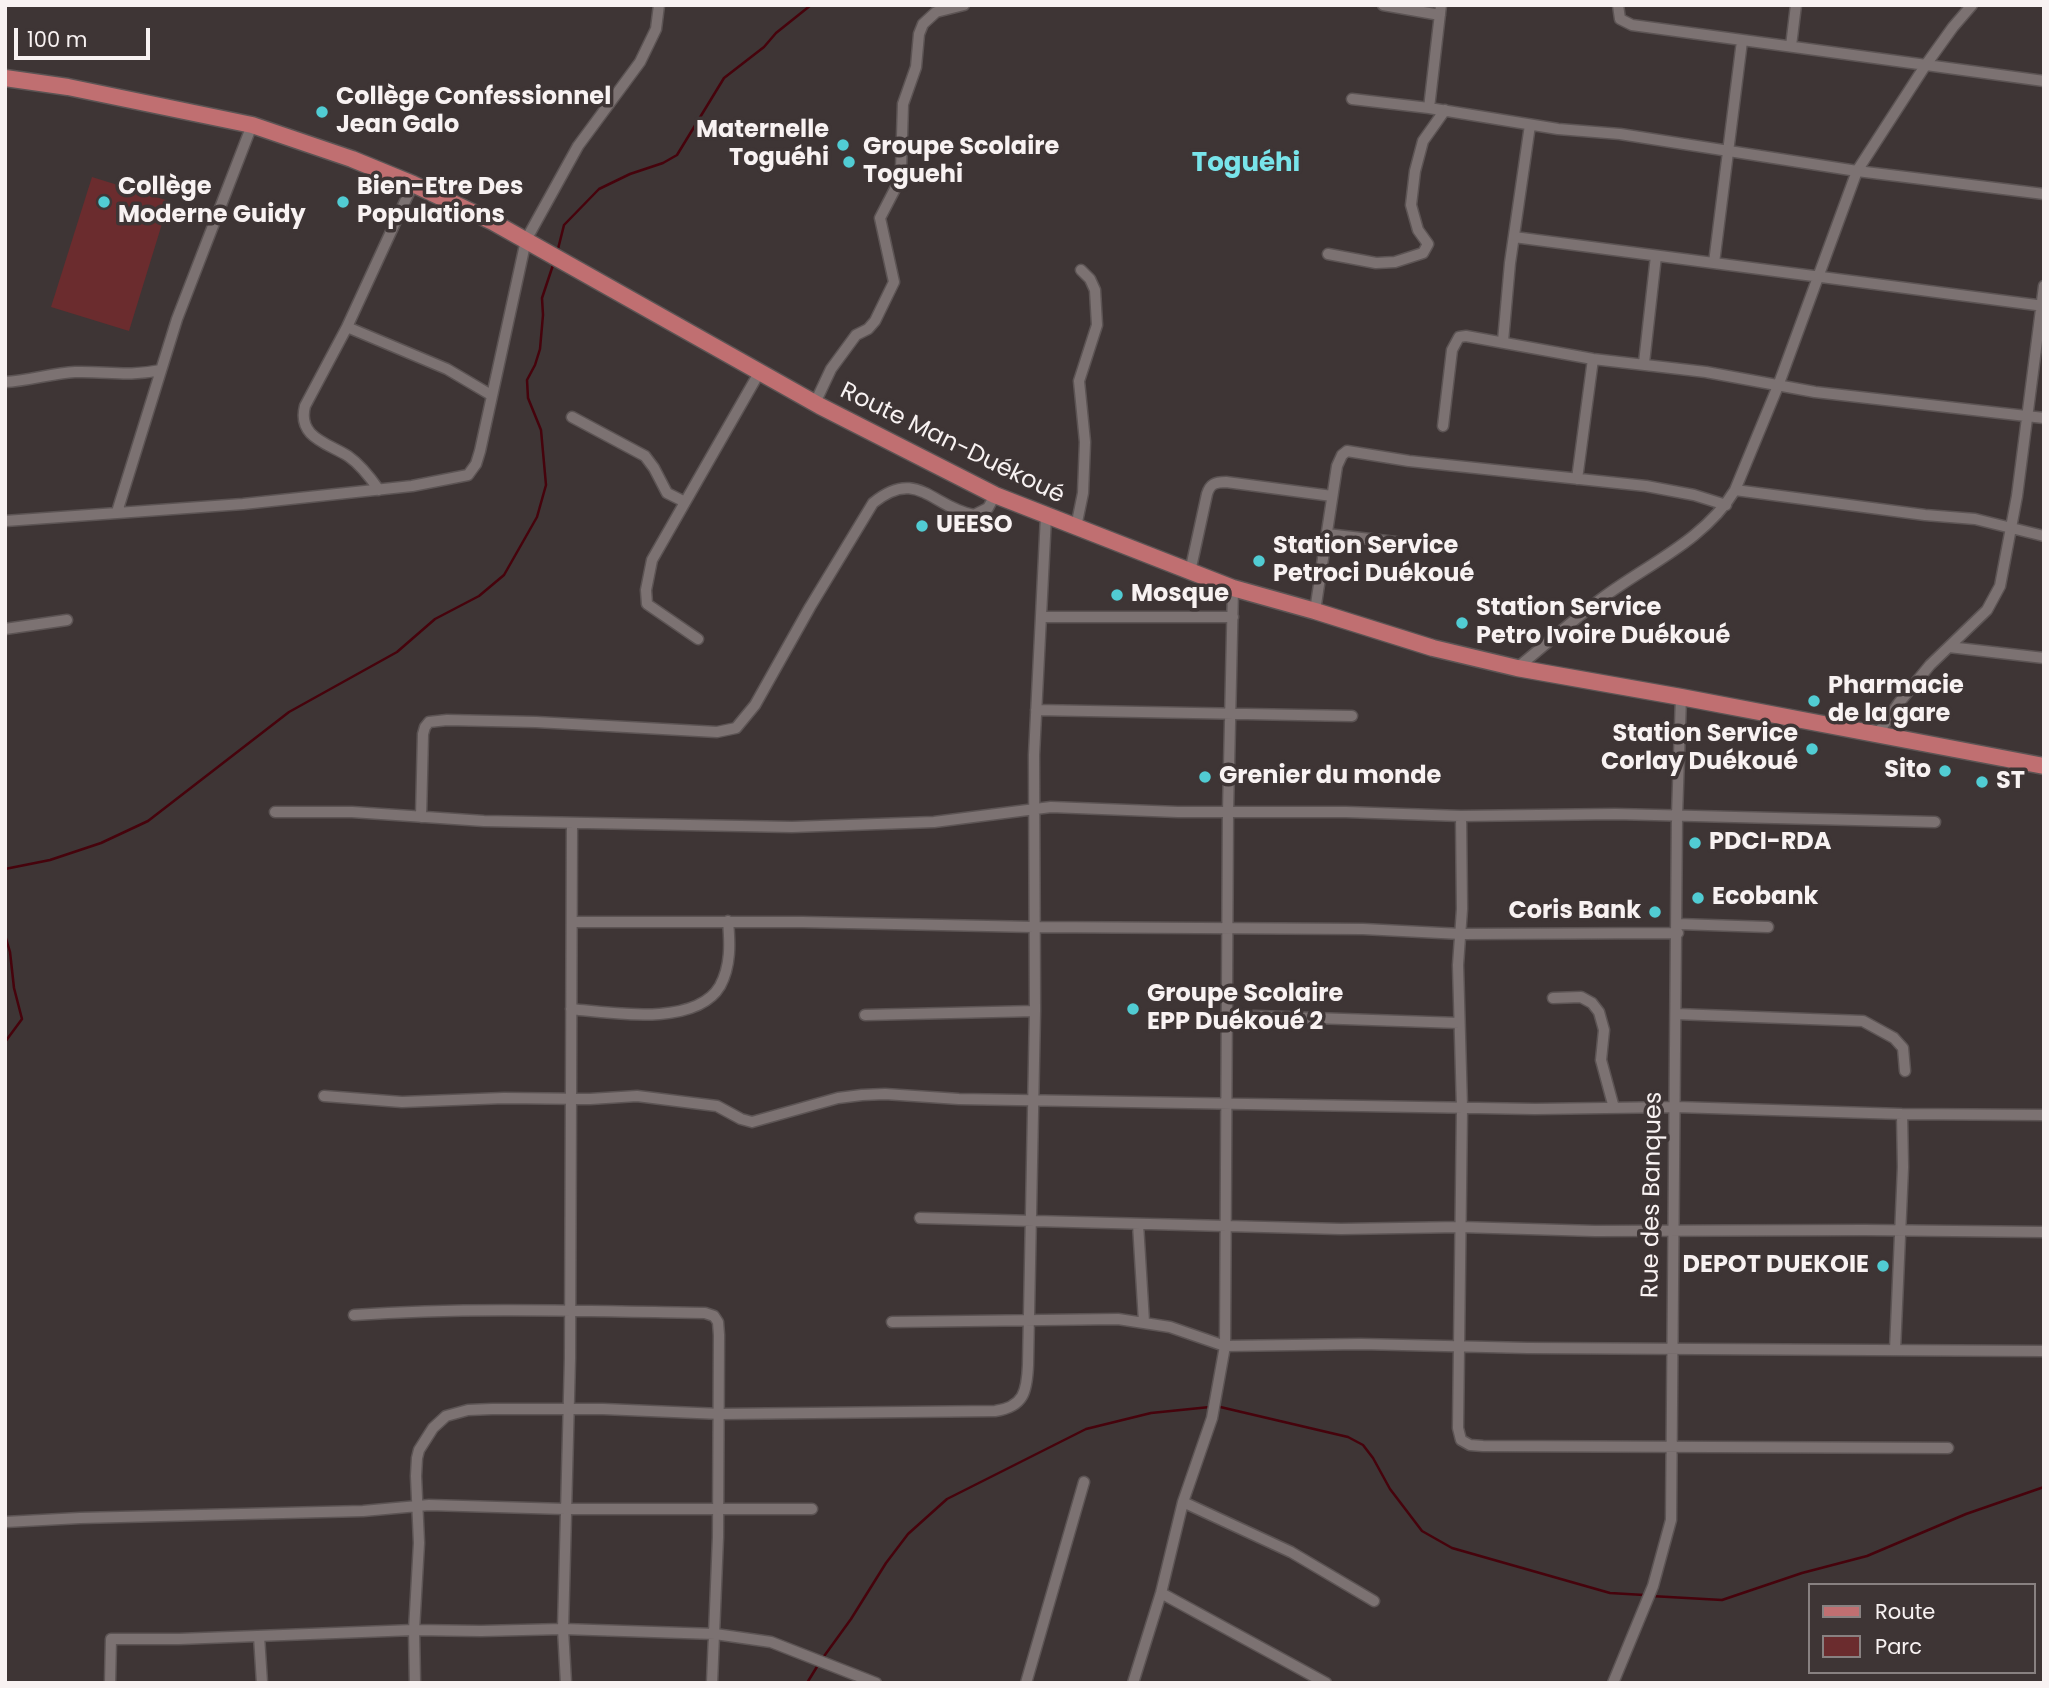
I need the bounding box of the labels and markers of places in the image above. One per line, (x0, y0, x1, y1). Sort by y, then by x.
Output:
place label: Collège Confessionnel Jean Galo (336, 84, 611, 140)
marker: Collège Confessionnel Jean Galo (314, 104, 330, 120)
place label: Maternelle Toguéhi (696, 117, 829, 173)
place label: Groupe Scolaire Toguehi (863, 134, 1059, 190)
marker: Maternelle Toguéhi (835, 137, 851, 153)
marker: Groupe Scolaire Toguehi (841, 154, 857, 170)
place label: Collège Moderne Guidy (118, 174, 306, 230)
place label: Bien-Etre Des Populations (357, 174, 523, 230)
marker: Collège Moderne Guidy (96, 194, 112, 210)
marker: Bien-Etre Des Populations (335, 194, 351, 210)
place label: UEESO (936, 512, 1013, 540)
marker: UEESO (914, 518, 930, 534)
place label: Station Service Petroci Duékoué (1273, 533, 1474, 589)
marker: Station Service Petroci Duékoué (1251, 553, 1267, 569)
place label: Mosque (1131, 581, 1229, 609)
marker: Mosque (1109, 587, 1125, 603)
place label: Station Service Petro Ivoire Duékoué (1476, 595, 1730, 651)
marker: Station Service Petro Ivoire Duékoué (1454, 615, 1470, 631)
place label: Pharmacie de la gare (1828, 673, 1964, 729)
marker: Pharmacie de la gare (1806, 693, 1822, 709)
place label: Station Service Corlay Duékoué (1601, 721, 1798, 777)
marker: Station Service Corlay Duékoué (1804, 741, 1820, 757)
place label: Sito (1884, 757, 1931, 785)
place label: Grenier du monde (1219, 763, 1441, 791)
marker: Sito (1937, 763, 1953, 779)
place label: ST (1996, 768, 2025, 796)
marker: Grenier du monde (1197, 769, 1213, 785)
marker: ST (1974, 774, 1990, 790)
place label: PDCI-RDA (1709, 829, 1831, 857)
marker: PDCI-RDA (1687, 835, 1703, 851)
place label: Ecobank (1712, 884, 1818, 912)
marker: Ecobank (1690, 890, 1706, 906)
place label: Coris Bank (1508, 898, 1641, 926)
marker: Coris Bank (1647, 904, 1663, 920)
place label: Groupe Scolaire EPP Duékoué 2 (1147, 981, 1343, 1037)
marker: Groupe Scolaire EPP Duékoué 2 (1125, 1001, 1141, 1017)
place label: DEPOT DUEKOIE (1682, 1252, 1869, 1280)
marker: DEPOT DUEKOIE (1875, 1258, 1891, 1274)

